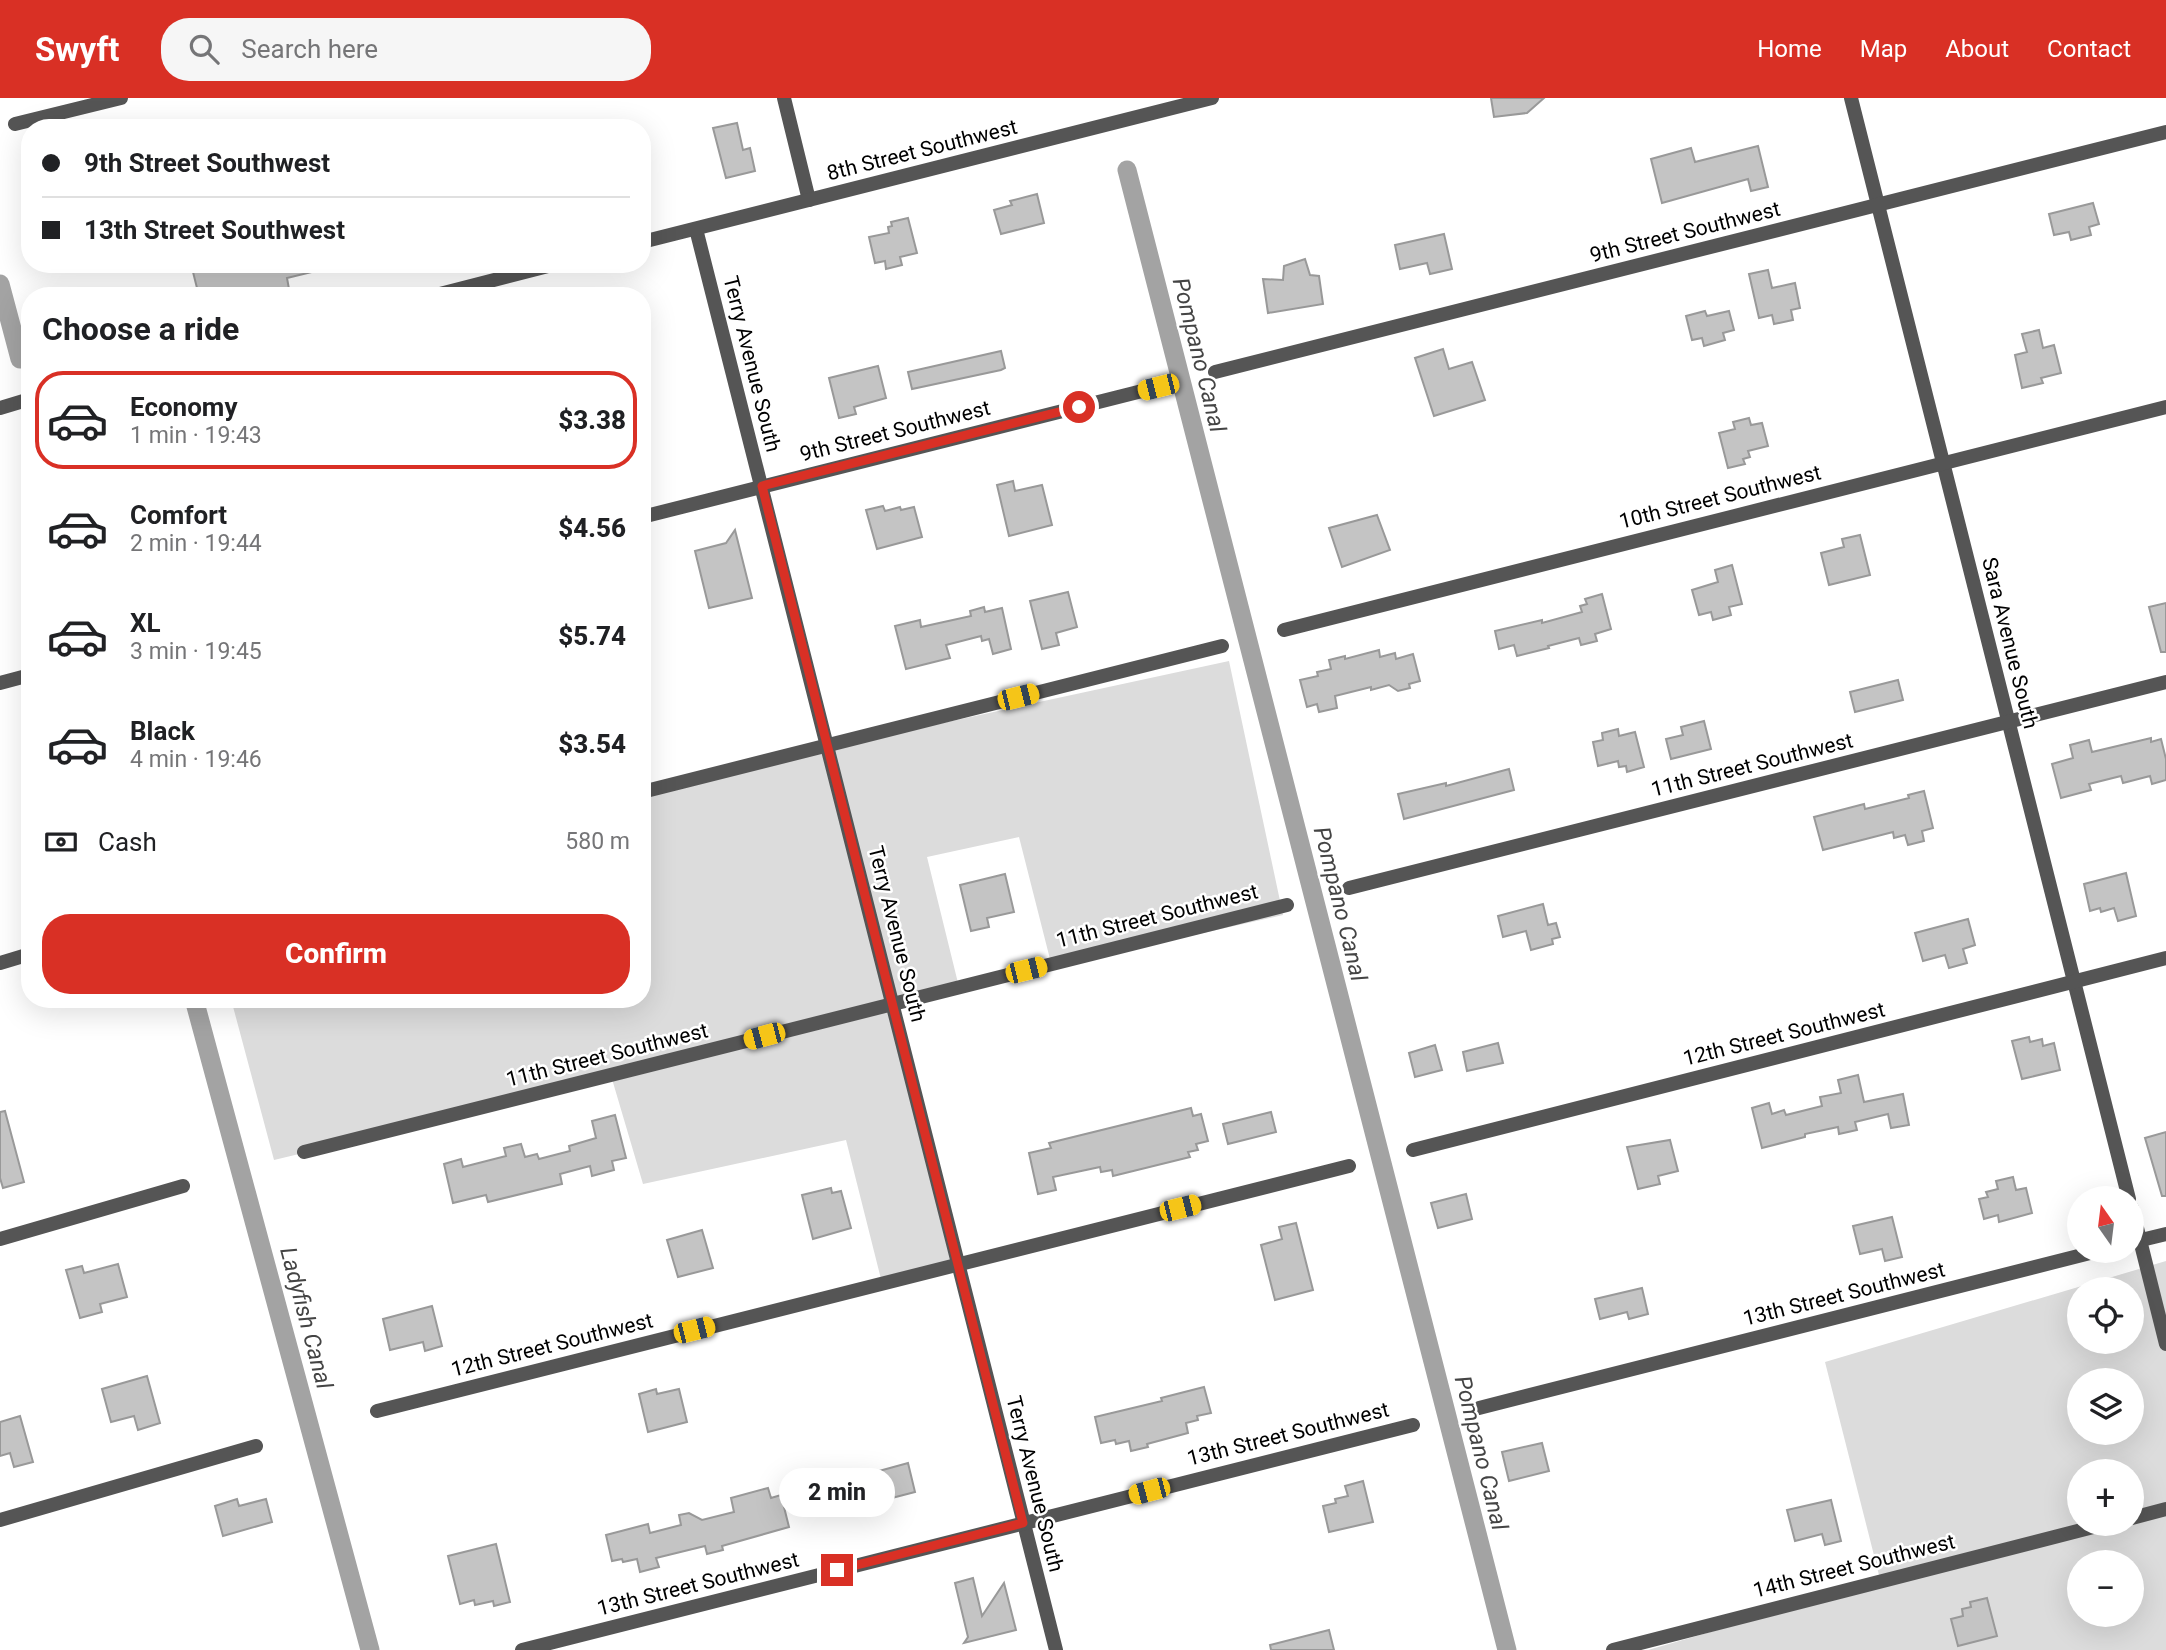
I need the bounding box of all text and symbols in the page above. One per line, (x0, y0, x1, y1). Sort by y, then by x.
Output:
search box (161, 18, 651, 81)
text: Swyft (35, 30, 119, 69)
icon: search (185, 30, 223, 68)
text: Search here (241, 34, 378, 64)
text: Home (1757, 35, 1822, 63)
text: Map (1860, 35, 1907, 63)
text: About (1945, 35, 2009, 63)
text: Contact (2047, 35, 2131, 63)
street label: 8th Street Southwest (824, 115, 1020, 185)
text: 9th Street Southwest (84, 148, 330, 178)
street label: 9th Street Southwest (1587, 197, 1783, 267)
text: 13th Street Southwest (84, 215, 345, 245)
street label: Terry Avenue South (719, 273, 785, 455)
water label: Pompano Canal (1167, 275, 1231, 436)
text: Choose a ride (42, 310, 239, 348)
car (1136, 372, 1181, 402)
icon: car (46, 389, 109, 452)
route start (1063, 391, 1095, 423)
text: Economy (130, 392, 237, 422)
street label: 9th Street Southwest (797, 396, 993, 466)
text: $3.38 (558, 405, 626, 435)
text: 1 min · 19:43 (130, 422, 262, 449)
street label: 10th Street Southwest (1617, 460, 1823, 534)
icon: car (46, 497, 109, 560)
text: Comfort (130, 500, 227, 530)
text: $4.56 (558, 513, 626, 543)
text: 2 min · 19:44 (130, 530, 262, 557)
street label: Sara Avenue South (1977, 555, 2043, 731)
icon: car (46, 605, 109, 668)
text: XL (130, 608, 161, 638)
text: $5.74 (558, 621, 626, 651)
text: 3 min · 19:45 (130, 638, 262, 665)
car (996, 682, 1041, 712)
icon: car (46, 713, 109, 776)
text: Black (130, 716, 195, 746)
street label: 11th Street Southwest (1649, 728, 1855, 802)
text: $3.54 (558, 729, 626, 759)
text: 4 min · 19:46 (130, 746, 262, 773)
icon: cash (42, 823, 80, 861)
water label: Pompano Canal (1308, 824, 1372, 985)
text: Cash (98, 827, 157, 857)
text: 580 m (565, 828, 630, 855)
street label: Terry Avenue South (864, 843, 930, 1025)
street label: 11th Street Southwest (1054, 879, 1260, 953)
button: Confirm (42, 914, 630, 994)
car (1004, 955, 1049, 985)
street label: 12th Street Southwest (1681, 997, 1887, 1071)
street label: 11th Street Southwest (504, 1018, 710, 1092)
car (741, 1020, 788, 1052)
north arrow (2067, 1186, 2144, 1264)
map controls (2067, 1186, 2144, 1627)
car (1158, 1193, 1203, 1223)
water label: Ladyfish Canal (274, 1244, 338, 1392)
street label: 13th Street Southwest (1741, 1257, 1947, 1331)
button: locate (2067, 1277, 2144, 1354)
street label: 12th Street Southwest (449, 1308, 655, 1382)
car (672, 1315, 717, 1345)
button: layers (2067, 1368, 2144, 1445)
water label: Pompano Canal (1449, 1373, 1513, 1534)
street label: Terry Avenue South (1002, 1393, 1068, 1575)
street label: 13th Street Southwest (1185, 1397, 1391, 1471)
button: + (2067, 1459, 2144, 1536)
callout: 2 min (779, 1468, 895, 1518)
car (1126, 1475, 1173, 1507)
text: 2 min (808, 1479, 866, 1506)
street label: 14th Street Southwest (1751, 1529, 1957, 1603)
street label: 13th Street Southwest (595, 1547, 801, 1621)
button: − (2067, 1550, 2144, 1627)
route end (821, 1554, 853, 1586)

